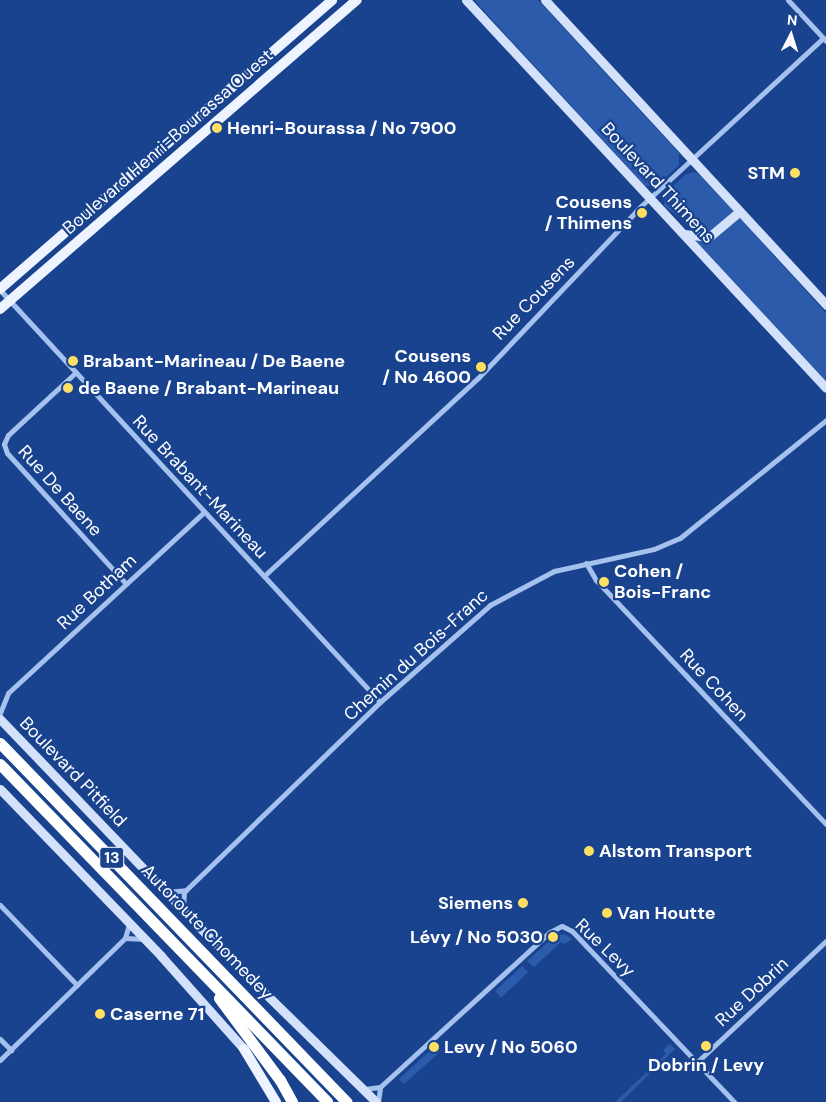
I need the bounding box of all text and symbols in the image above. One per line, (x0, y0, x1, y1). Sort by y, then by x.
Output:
north arrow (766, 10, 816, 60)
text: N (786, 11, 798, 29)
street label: Boulevard Henri-Bourassa Ouest (58, 45, 278, 239)
place label: Henri-Bourassa / No 7900 (227, 117, 456, 139)
street label: Boulevard Thimens (596, 118, 720, 248)
marker: Henri-Bourassa / No 7900 (211, 122, 223, 134)
place label: STM (748, 162, 785, 184)
marker: STM (789, 167, 801, 179)
place label: Cousens / Thimens (545, 192, 632, 234)
marker: Cousens / Thimens (636, 207, 648, 219)
street label: Rue Cousens (489, 251, 579, 345)
place label: Cousens / No 4600 (382, 346, 471, 388)
place label: Brabant-Marineau / De Baene (83, 350, 345, 372)
marker: Brabant-Marineau / De Baene (67, 355, 79, 367)
marker: Cousens / No 4600 (475, 361, 487, 373)
place label: de Baene / Brabant-Marineau (78, 377, 339, 399)
marker: de Baene / Brabant-Marineau (62, 382, 74, 394)
street label: Rue Brabant-Marineau (128, 411, 272, 563)
street label: Rue De Baene (14, 441, 106, 541)
street label: Rue Botham (53, 550, 141, 634)
place label: Cohen / Bois-Franc (614, 561, 711, 604)
marker: Cohen / Bois-Franc (598, 576, 610, 588)
street label: Chemin du Bois-Franc (339, 585, 493, 725)
street label: Rue Cohen (675, 645, 753, 725)
street label: Boulevard Pitfield (15, 713, 131, 831)
place label: Alstom Transport (599, 840, 752, 862)
road number: 13 (98, 844, 126, 871)
marker: Alstom Transport (583, 845, 595, 857)
street label: Autoroute Chomedey (137, 860, 277, 1004)
place label: Siemens (438, 892, 513, 914)
marker: Siemens (517, 897, 529, 909)
place label: Van Houtte (617, 902, 716, 924)
marker: Van Houtte (601, 907, 613, 919)
street label: Rue Levy (571, 914, 639, 982)
place label: Lévy / No 5030 (410, 926, 543, 948)
marker: Lévy / No 5030 (547, 931, 559, 943)
street label: Rue Dobrin (711, 953, 793, 1031)
place label: Caserne 71 (110, 1003, 204, 1025)
marker: Caserne 71 (94, 1008, 106, 1020)
place label: Levy / No 5060 (444, 1036, 578, 1058)
marker: Dobrin / Levy (700, 1040, 712, 1052)
marker: Levy / No 5060 (428, 1041, 440, 1053)
place label: Dobrin / Levy (648, 1054, 764, 1076)

